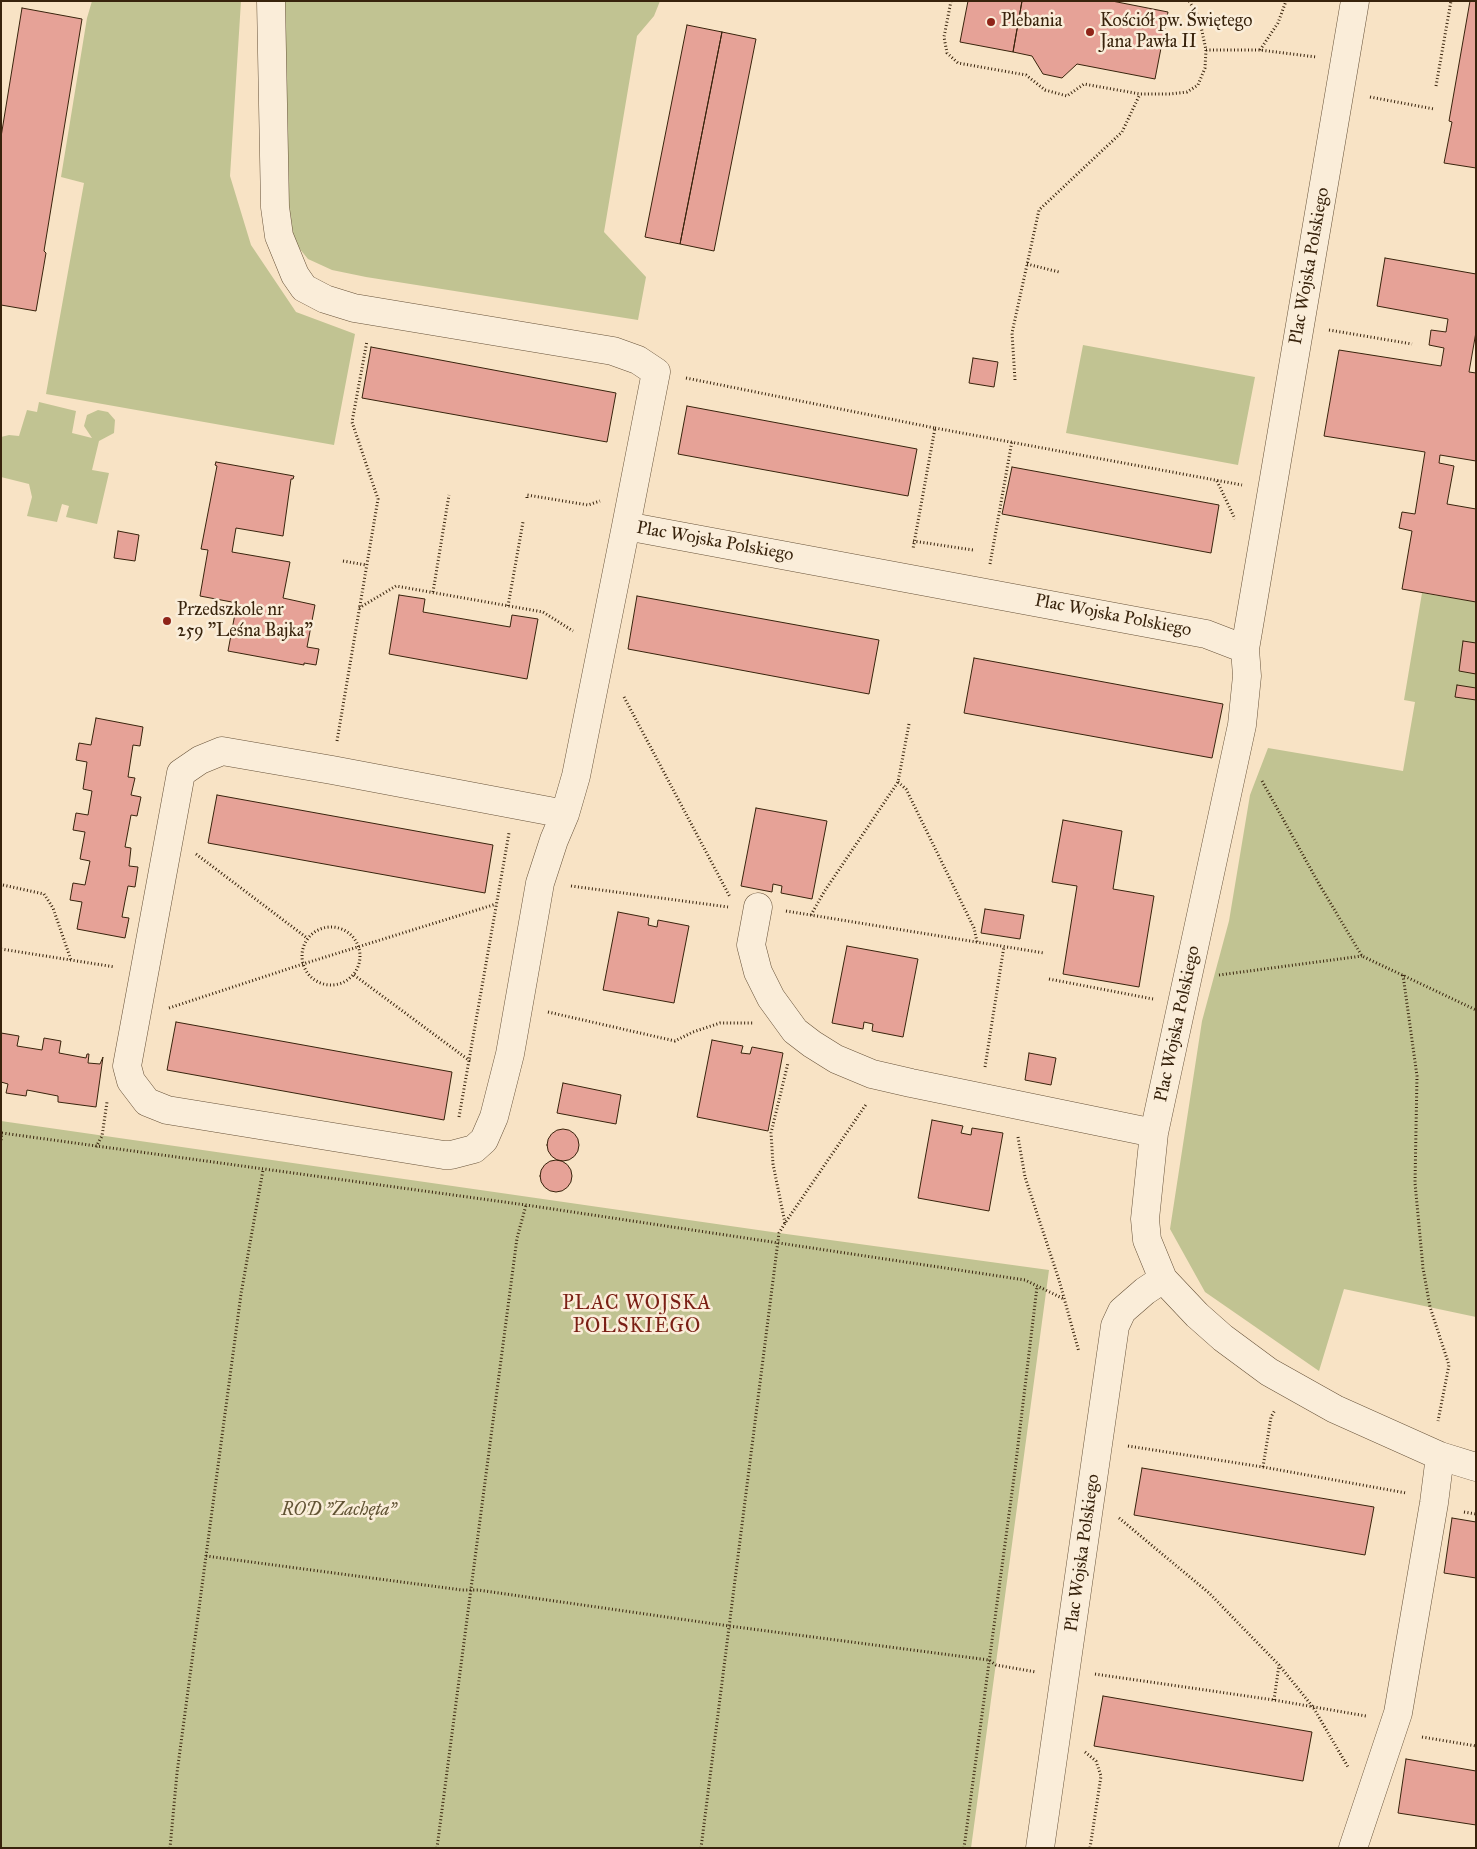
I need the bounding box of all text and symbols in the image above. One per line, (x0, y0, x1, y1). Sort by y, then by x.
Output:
place label: Plebania (1001, 11, 1062, 33)
place label: Kościół pw. Świętego Jana Pawła II (1100, 11, 1252, 54)
marker: Plebania (985, 16, 997, 28)
marker: Kościół pw. Świętego Jana Pawła II (1084, 26, 1096, 38)
street label: Plac Wojska Polskiego (1286, 186, 1334, 346)
street label: Plac Wojska Polskiego (635, 518, 795, 566)
street label: Plac Wojska Polskiego (1033, 590, 1193, 642)
place label: Przedszkole nr 259 "Leśna Bajka" (177, 600, 313, 642)
marker: Przedszkole nr 259 "Leśna Bajka" (161, 615, 173, 627)
street label: Plac Wojska Polskiego (1151, 944, 1205, 1104)
district label: PLAC WOJSKA POLSKIEGO (561, 1292, 713, 1339)
street label: Plac Wojska Polskiego (1061, 1473, 1105, 1633)
park label: ROD "Zachęta" (282, 1500, 396, 1522)

